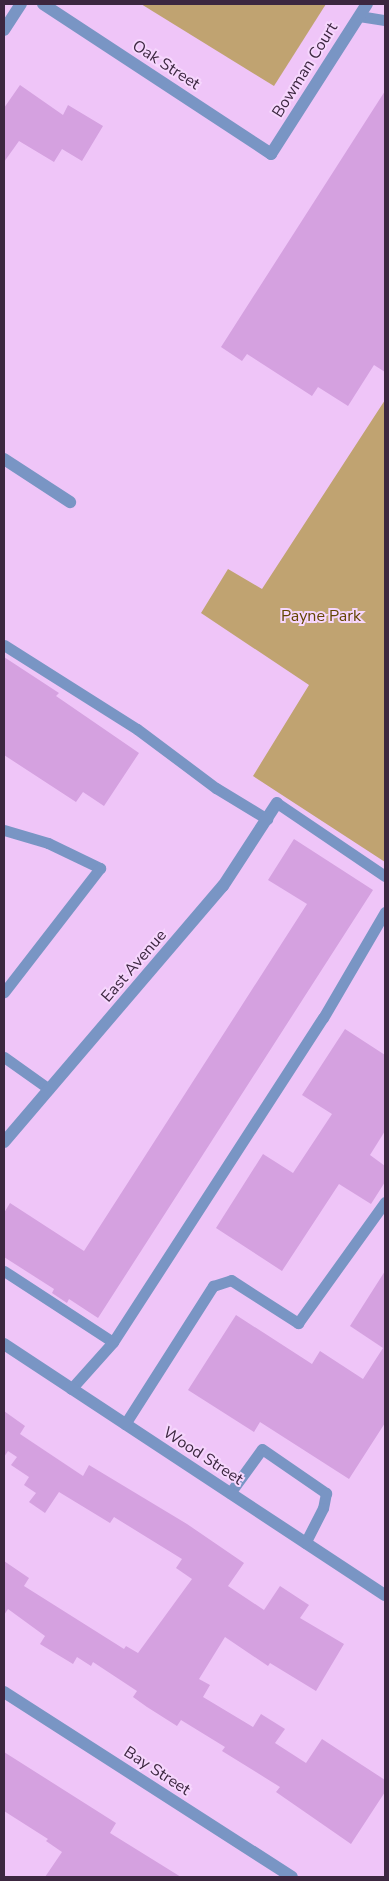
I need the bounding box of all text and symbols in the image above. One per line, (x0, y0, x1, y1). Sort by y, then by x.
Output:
street label: Bowman Court (268, 19, 342, 121)
street label: Oak Street (129, 36, 203, 94)
park label: Payne Park (281, 606, 361, 626)
street label: East Avenue (97, 926, 171, 1006)
street label: Wood Street (159, 1423, 247, 1489)
street label: Bay Street (120, 1742, 194, 1800)

